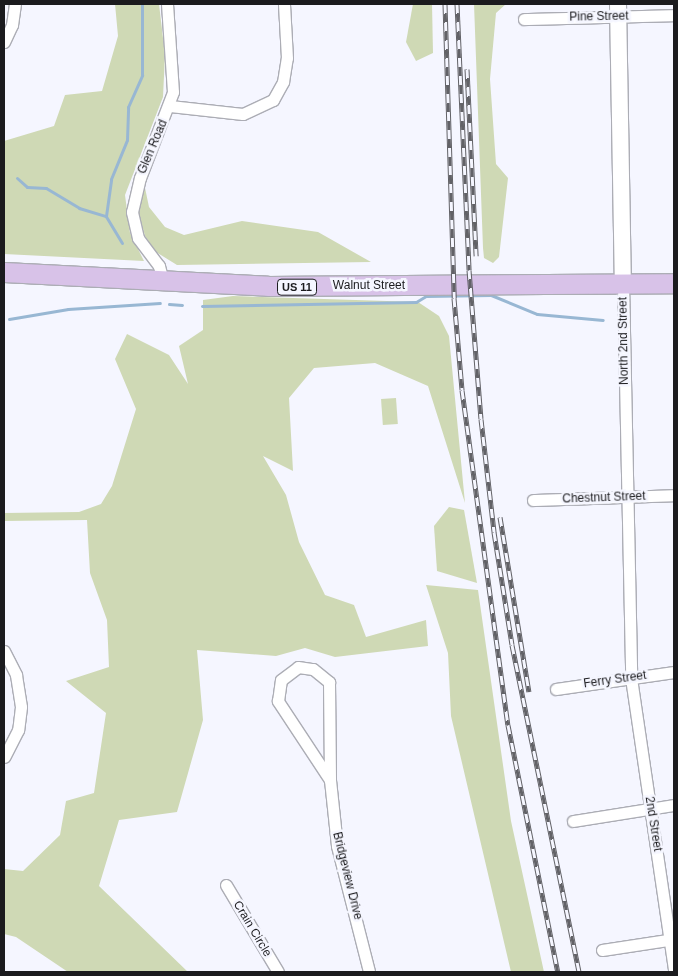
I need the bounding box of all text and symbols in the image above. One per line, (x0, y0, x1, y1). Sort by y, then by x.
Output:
street label: Pine Street (569, 9, 629, 25)
street label: Glen Road (135, 118, 171, 176)
road number: US 11 (277, 278, 317, 296)
street label: Walnut Street (333, 279, 405, 293)
street label: North 2nd Street (616, 297, 632, 385)
street label: Chestnut Street (562, 489, 646, 507)
street label: Ferry Street (583, 668, 647, 692)
street label: 2nd Street (642, 796, 664, 852)
street label: Bridgeview Drive (329, 831, 365, 921)
street label: Crain Circle (230, 898, 274, 960)

